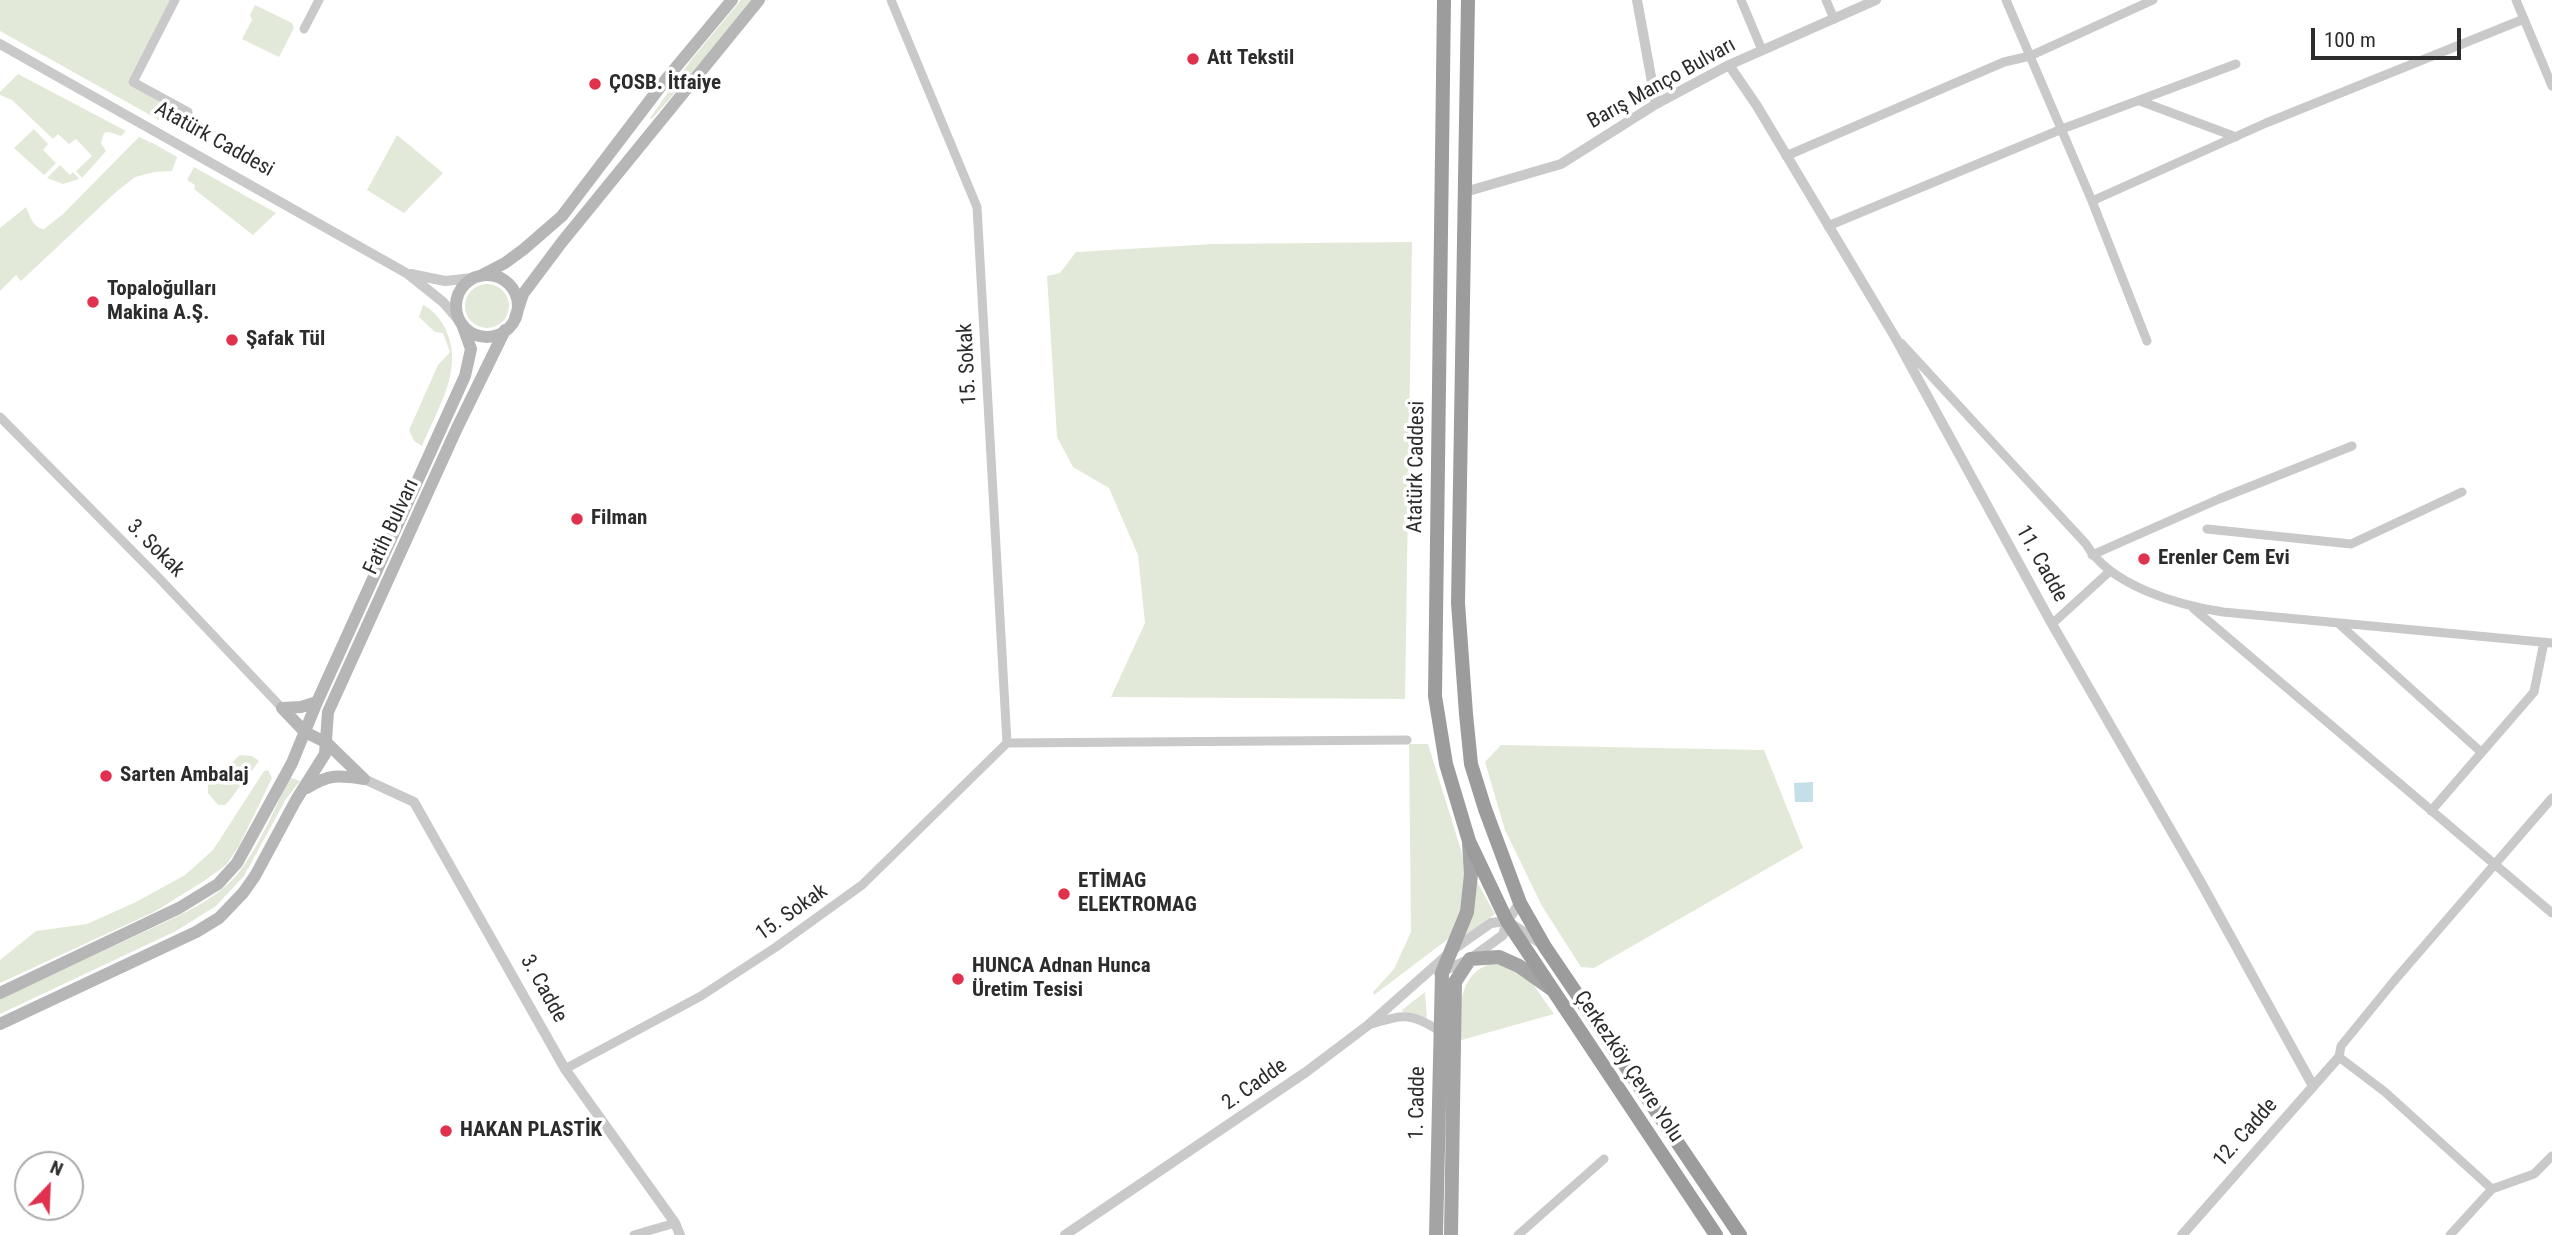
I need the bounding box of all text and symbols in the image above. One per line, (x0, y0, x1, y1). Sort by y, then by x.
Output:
scale bar (2314, 14, 2464, 58)
text: 100 m (2324, 28, 2376, 52)
street label: Barış Manço Bulvarı (1584, 33, 1740, 135)
place label: Att Tekstil (1207, 46, 1294, 72)
marker: Att Tekstil (1185, 51, 1201, 67)
place label: ÇOSB. İtfaiye (609, 71, 721, 97)
marker: ÇOSB. İtfaiye (587, 76, 603, 92)
street label: Atatürk Caddesi (150, 97, 278, 183)
place label: Topaloğulları Makina A.Ş. (107, 277, 217, 327)
marker: Topaloğulları Makina A.Ş. (85, 294, 101, 310)
street label: 15. Sokak (953, 323, 983, 405)
place label: Şafak Tül (246, 327, 325, 353)
marker: Şafak Tül (224, 332, 240, 348)
street label: Atatürk Caddesi (1403, 401, 1431, 533)
street label: Fatih Bulvarı (359, 475, 425, 579)
place label: Filman (591, 506, 647, 532)
marker: Filman (569, 511, 585, 527)
street label: 3. Sokak (121, 515, 189, 583)
street label: 11. Cadde (2010, 521, 2072, 607)
place label: Erenler Cem Evi (2158, 546, 2290, 572)
marker: Erenler Cem Evi (2136, 551, 2152, 567)
place label: Sarten Ambalaj (120, 763, 249, 789)
marker: Sarten Ambalaj (98, 768, 114, 784)
place label: ETİMAG ELEKTROMAG (1078, 869, 1197, 919)
street label: 15. Sokak (751, 879, 833, 947)
marker: ETİMAG ELEKTROMAG (1056, 886, 1072, 902)
street label: 3. Cadde (514, 951, 572, 1027)
place label: HUNCA Adnan Hunca Üretim Tesisi (972, 954, 1151, 1004)
marker: HUNCA Adnan Hunca Üretim Tesisi (950, 971, 966, 987)
street label: Çerkezköy Çevre Yolu (1568, 986, 1688, 1148)
street label: 2. Cadde (1218, 1054, 1292, 1116)
street label: 1. Cadde (1405, 1066, 1431, 1140)
street label: 12. Cadde (2209, 1093, 2283, 1173)
place label: HAKAN PLASTİK (460, 1118, 602, 1144)
marker: HAKAN PLASTİK (438, 1123, 454, 1139)
north arrow (14, 1151, 84, 1221)
text: N (47, 1155, 66, 1181)

